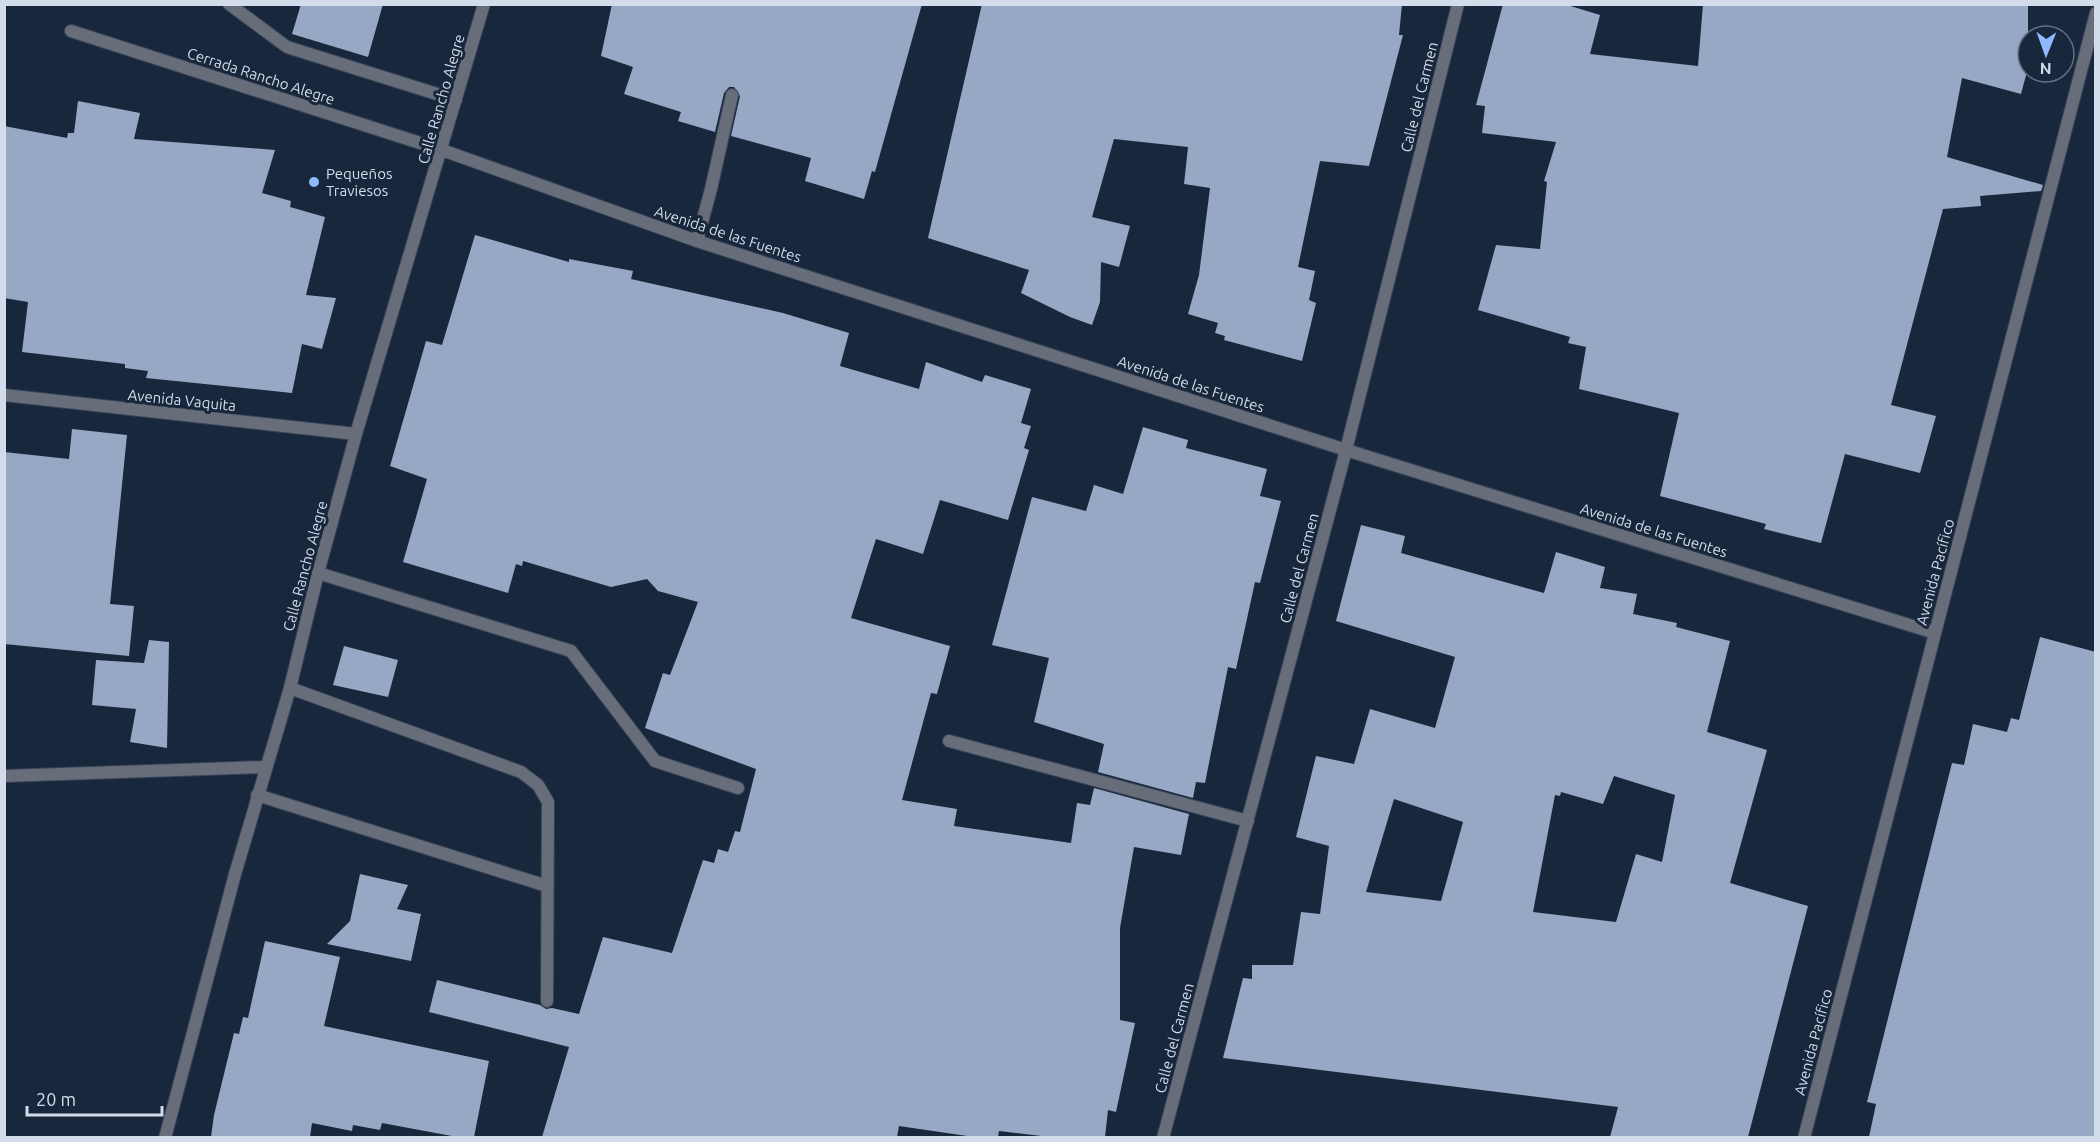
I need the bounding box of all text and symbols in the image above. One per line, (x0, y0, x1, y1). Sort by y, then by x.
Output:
north arrow (2016, 24, 2076, 84)
street label: Calle Rancho Alegre (414, 32, 468, 166)
street label: Calle del Carmen (1397, 40, 1441, 154)
street label: Cerrada Rancho Alegre (185, 44, 337, 108)
text: N (2040, 60, 2052, 78)
place label: Pequeños Traviesos (326, 165, 392, 199)
marker: Pequeños Traviesos (307, 175, 321, 189)
street label: Avenida de las Fuentes (653, 202, 803, 266)
street label: Avenida de las Fuentes (1116, 352, 1266, 416)
street label: Avenida Vaquita (127, 386, 237, 414)
street label: Calle Rancho Alegre (279, 499, 331, 633)
street label: Avenida de las Fuentes (1578, 499, 1730, 561)
street label: Calle del Carmen (1276, 511, 1322, 625)
street label: Avenida Pacífico (1913, 517, 1957, 627)
street label: Calle del Carmen (1151, 981, 1197, 1095)
street label: Avenida Pacífico (1791, 987, 1835, 1097)
scale bar (27, 1079, 162, 1117)
text: 20 m (36, 1089, 76, 1109)

